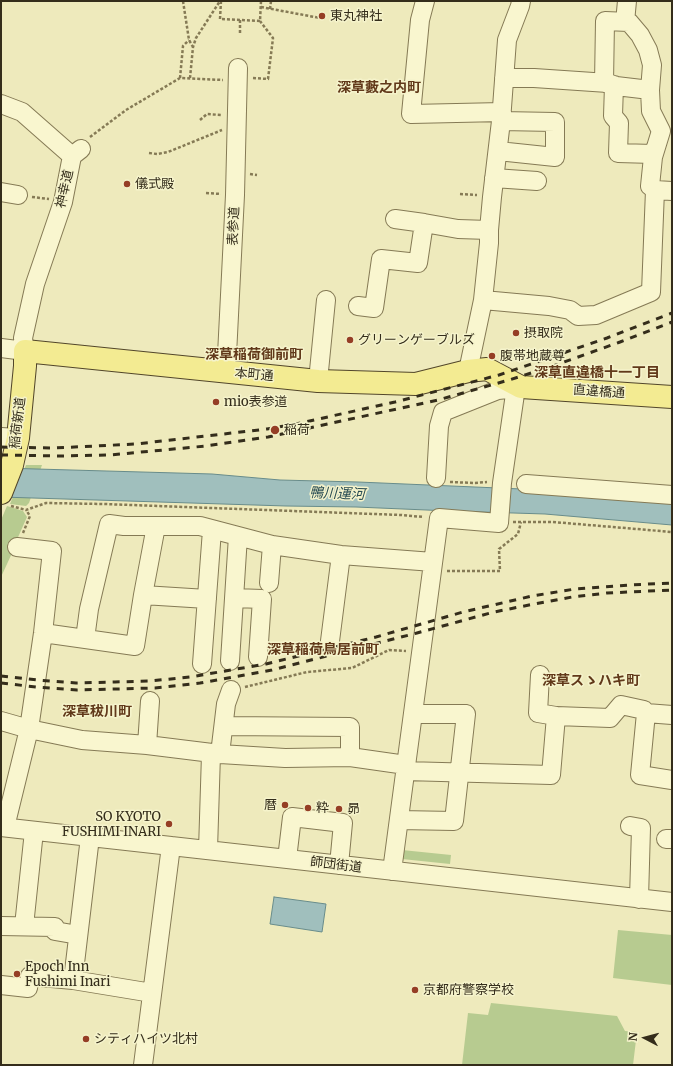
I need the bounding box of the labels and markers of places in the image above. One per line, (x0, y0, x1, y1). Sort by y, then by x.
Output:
place label: 東丸神社 (330, 8, 382, 24)
marker: 東丸神社 (317, 11, 327, 21)
place label: 儀式殿 (135, 176, 174, 192)
marker: 儀式殿 (122, 179, 132, 189)
place label: 摂取院 (524, 325, 563, 341)
marker: 摂取院 (511, 328, 521, 338)
place label: グリーンゲーブルズ (358, 332, 475, 348)
marker: グリーンゲーブルズ (345, 335, 355, 345)
place label: 腹帯地蔵尊 (500, 348, 565, 364)
marker: 腹帯地蔵尊 (487, 351, 497, 361)
place label: mio表参道 (224, 394, 288, 410)
marker: mio表参道 (211, 397, 221, 407)
place label: 稲荷 (284, 422, 310, 438)
marker: 稲荷 (269, 424, 281, 436)
place label: 暦 (264, 797, 277, 813)
marker: 暦 (280, 800, 290, 810)
place label: 粋 (316, 800, 329, 816)
place label: 昴 (347, 801, 360, 817)
marker: 粋 (303, 803, 313, 813)
marker: 昴 (334, 804, 344, 814)
place label: SO KYOTO FUSHIMI INARI (62, 809, 161, 840)
marker: SO KYOTO FUSHIMI INARI (164, 819, 174, 829)
place label: Epoch Inn Fushimi Inari (25, 959, 110, 990)
marker: Epoch Inn Fushimi Inari (12, 969, 22, 979)
place label: 京都府警察学校 (423, 982, 514, 998)
marker: 京都府警察学校 (410, 985, 420, 995)
place label: シティハイツ北村 (94, 1031, 198, 1047)
marker: シティハイツ北村 (81, 1034, 91, 1044)

